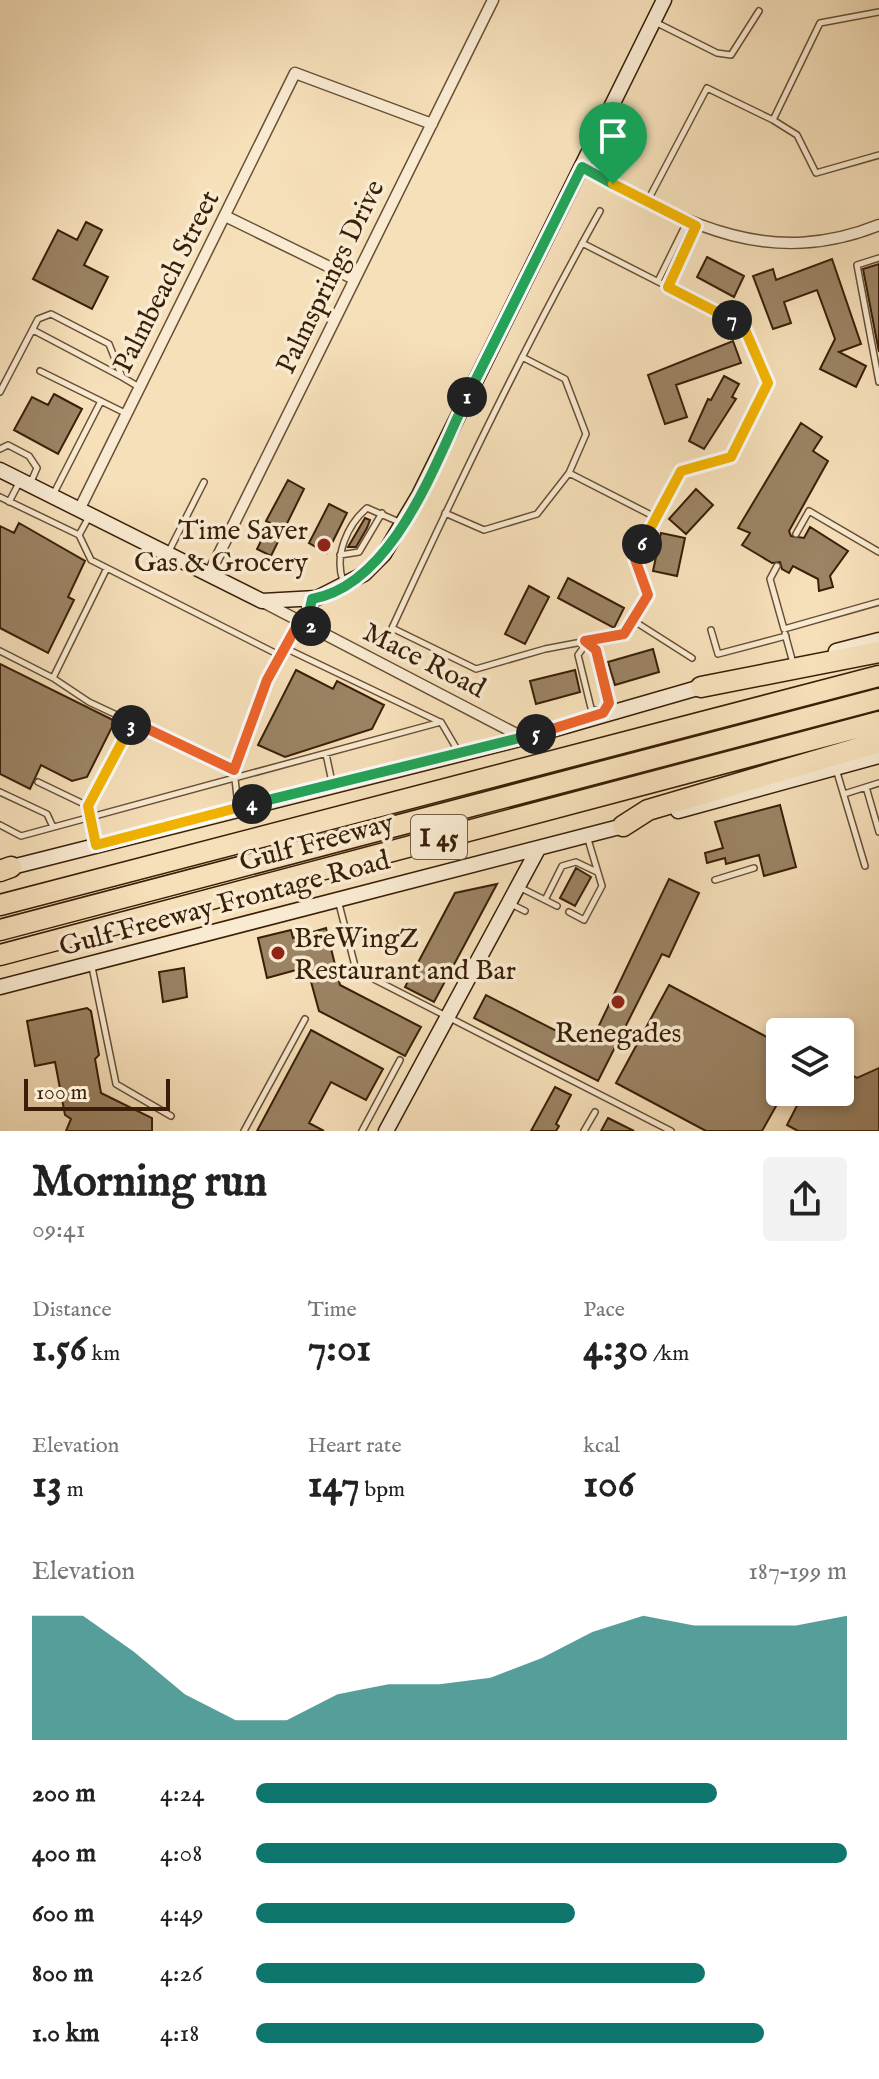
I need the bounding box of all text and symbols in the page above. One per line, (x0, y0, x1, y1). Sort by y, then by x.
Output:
pin (579, 102, 647, 184)
icon: arrive (591, 114, 635, 158)
street label: Palmsprings Drive (269, 174, 393, 380)
street label: Palmbeach Street (106, 185, 228, 379)
pin: 7 (712, 300, 752, 340)
text: 7 (727, 306, 737, 334)
pin: 1 (447, 377, 487, 417)
text: 1 (463, 383, 471, 411)
place label: Time Saver Gas & Grocery (134, 514, 308, 581)
pin: 6 (622, 524, 662, 564)
text: 6 (637, 530, 647, 558)
marker: Time Saver Gas & Grocery (315, 536, 333, 554)
pin: 2 (291, 606, 331, 646)
text: 2 (306, 612, 316, 640)
street label: Mace Road (357, 616, 491, 707)
pin: 3 (111, 705, 151, 745)
text: 3 (127, 711, 135, 739)
pin: 5 (516, 714, 556, 754)
text: 5 (532, 720, 540, 748)
pin: 4 (232, 784, 272, 824)
text: 4 (247, 790, 257, 818)
street label: Gulf Freeway (236, 806, 398, 881)
road number: I 45 (411, 815, 467, 859)
street label: Gulf Freeway Frontage Road (55, 843, 394, 965)
place label: BreWingZ Restaurant and Bar (294, 922, 516, 989)
marker: BreWingZ Restaurant and Bar (269, 944, 287, 962)
marker: Renegades (609, 993, 627, 1011)
place label: Renegades (555, 1017, 681, 1052)
map controls (766, 1018, 854, 1106)
button: layers (766, 1018, 854, 1106)
scale bar (24, 1075, 170, 1111)
text: 100 m (36, 1079, 88, 1107)
text: Morning run (32, 1155, 267, 1211)
button: share (763, 1157, 847, 1241)
text: 09:41 (32, 1213, 85, 1246)
text: Distance (32, 1296, 112, 1324)
text: Time (308, 1296, 357, 1324)
text: Pace (583, 1296, 625, 1324)
text: 1.56 (32, 1324, 87, 1375)
text: 7:01 (308, 1324, 371, 1375)
text: 4:30 (583, 1324, 648, 1375)
text: km (87, 1340, 120, 1368)
text: /km (648, 1340, 689, 1368)
text: Elevation (32, 1432, 119, 1460)
text: Heart rate (308, 1432, 402, 1460)
text: kcal (583, 1432, 620, 1460)
text: 13 (32, 1460, 62, 1511)
text: 147 (308, 1460, 360, 1511)
text: 106 (583, 1460, 635, 1511)
text: m (62, 1476, 84, 1504)
text: bpm (360, 1476, 405, 1504)
text: Elevation (32, 1555, 135, 1588)
text: 187–199 m (748, 1555, 847, 1588)
text: 200 m (32, 1777, 96, 1810)
text: 4:24 (160, 1777, 205, 1810)
text: 400 m (32, 1837, 96, 1870)
text: 4:08 (160, 1837, 203, 1870)
text: 600 m (32, 1897, 94, 1930)
text: 4:49 (160, 1897, 204, 1930)
text: 800 m (32, 1957, 94, 1990)
text: 4:26 (160, 1957, 203, 1990)
text: 1.0 km (32, 2017, 100, 2050)
text: 4:18 (160, 2017, 199, 2050)

